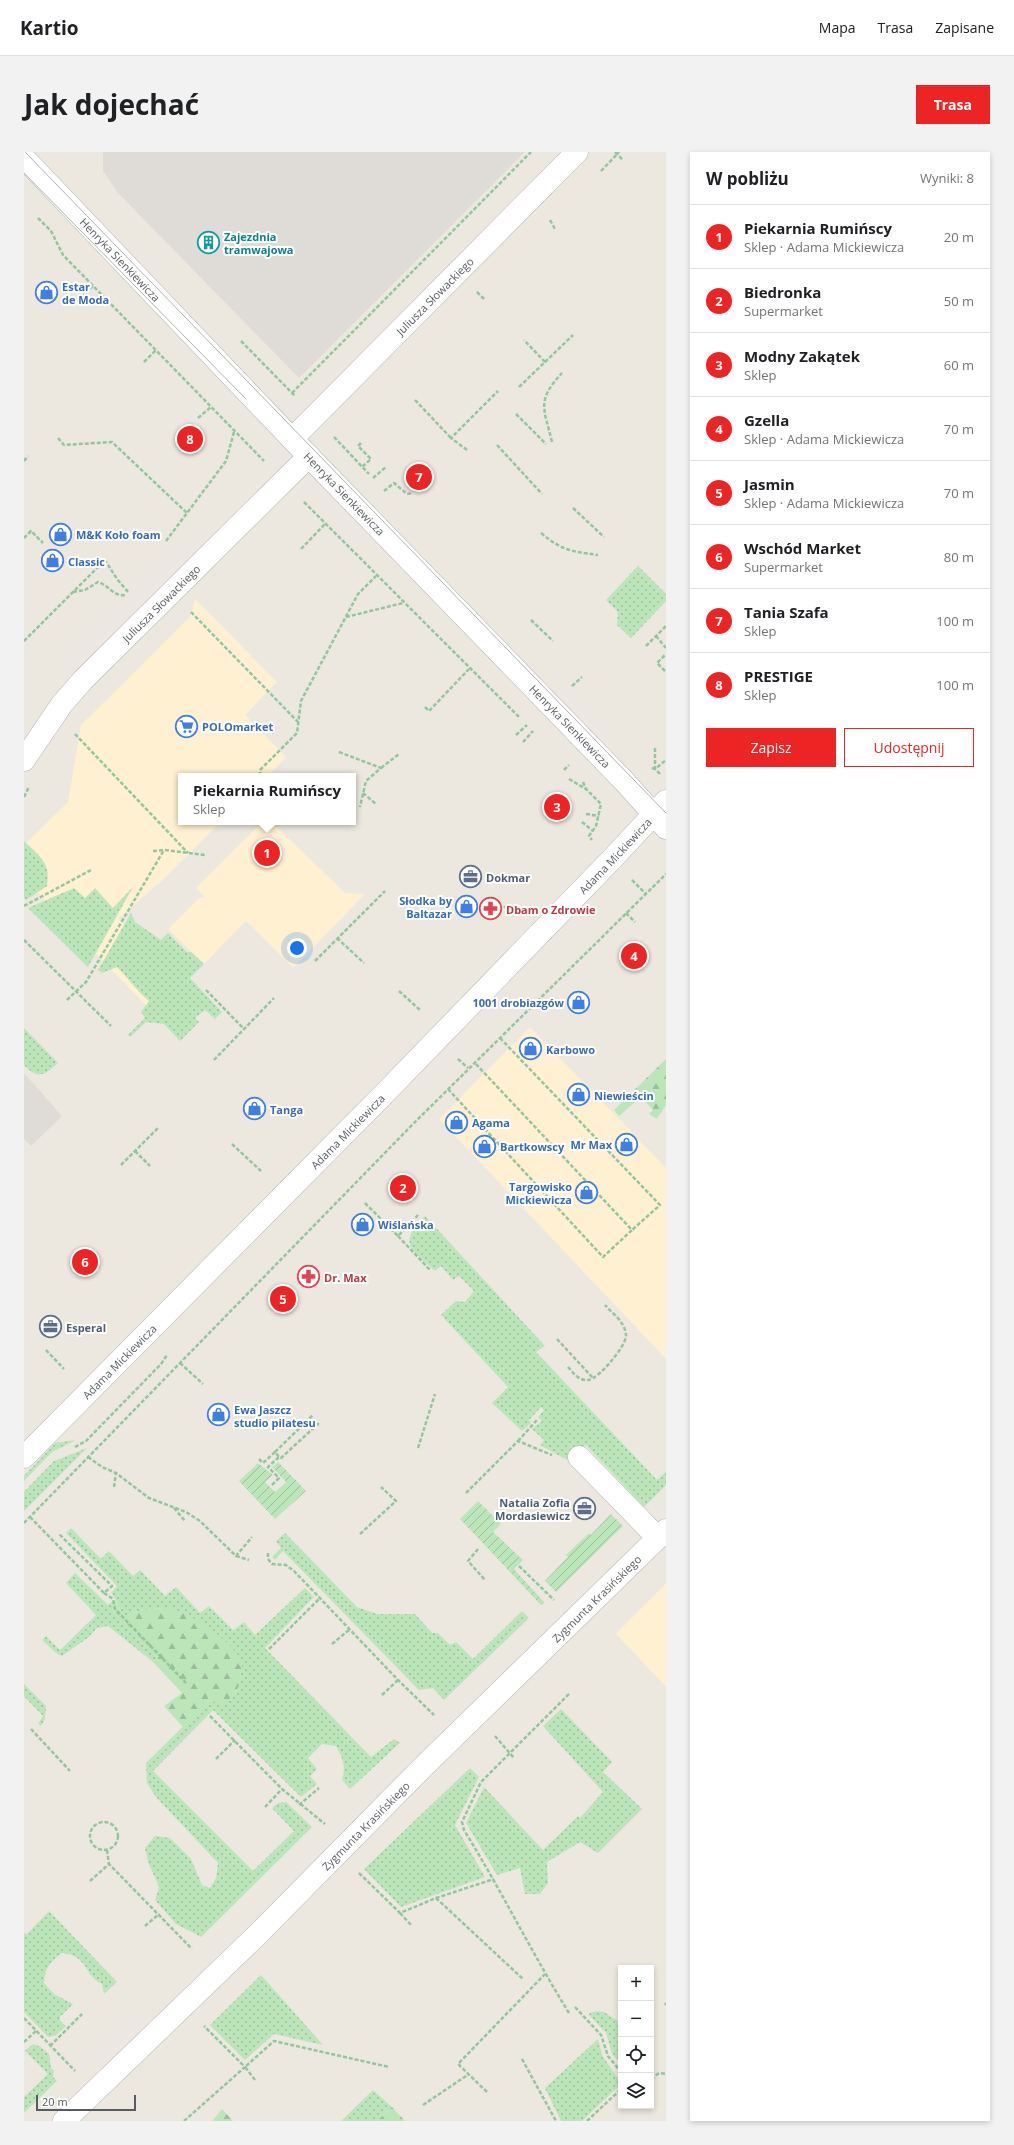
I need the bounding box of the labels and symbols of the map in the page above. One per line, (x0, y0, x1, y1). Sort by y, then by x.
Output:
street label: Henryka Sienkiewicza (77, 214, 164, 304)
building icon: Zajezdnia tramwajowa (196, 229, 222, 255)
place label: Zajezdnia tramwajowa (224, 229, 294, 257)
street label: Juliusza Słowackiego (392, 253, 477, 339)
shop icon: Estar de Moda (34, 279, 60, 305)
place label: Estar de Moda (62, 279, 109, 307)
pin: 8 (177, 424, 203, 454)
street label: Henryka Sienkiewicza (301, 449, 388, 538)
pin: 7 (406, 462, 432, 492)
shop icon: M&K Koło foam (47, 521, 73, 547)
place label: M&K Koło foam (76, 527, 160, 542)
shop icon: Classic (39, 548, 65, 574)
place label: Classic (68, 554, 105, 569)
street label: Juliusza Słowackiego (118, 561, 203, 646)
street label: Henryka Sienkiewicza (527, 681, 614, 771)
supermarket icon: POLOmarket (174, 713, 200, 739)
place label: POLOmarket (202, 719, 273, 734)
pin: 3 (544, 792, 570, 822)
street label: Adama Mickiewicza (575, 814, 654, 897)
pin: 1 (254, 838, 280, 868)
office icon: Dokmar (457, 864, 483, 890)
place label: Dokmar (486, 870, 530, 885)
place label: Słodka by Baltazar (399, 893, 453, 921)
shop icon: Słodka by Baltazar (454, 893, 480, 919)
pharmacy icon: Dbam o Zdrowie (478, 896, 504, 922)
place label: Dbam o Zdrowie (506, 902, 596, 917)
your location (287, 938, 307, 958)
pin: 4 (621, 941, 647, 971)
shop icon: 1001 drobiazgów (566, 989, 592, 1015)
place label: 1001 drobiazgów (472, 995, 565, 1010)
shop icon: Karbowo (518, 1036, 544, 1062)
place label: Karbowo (546, 1042, 595, 1057)
shop icon: Niewieścin (566, 1082, 592, 1108)
place label: Niewieścin (594, 1088, 654, 1103)
street label: Adama Mickiewicza (307, 1090, 388, 1172)
shop icon: Tanga (242, 1096, 268, 1122)
place label: Tanga (270, 1102, 303, 1117)
shop icon: Agama (443, 1109, 469, 1135)
place label: Agama (472, 1115, 510, 1130)
shop icon: Mr Max (614, 1131, 640, 1157)
shop icon: Bartkowscy (471, 1133, 497, 1159)
place label: Mr Max (570, 1137, 613, 1152)
place label: Bartkowscy (500, 1139, 565, 1154)
pin: 2 (390, 1173, 416, 1203)
place label: Targowisko Mickiewicza (506, 1179, 572, 1207)
shop icon: Targowisko Mickiewicza (574, 1179, 600, 1205)
shop icon: Wiślańska (349, 1211, 375, 1237)
place label: Wiślańska (378, 1217, 434, 1232)
pin: 6 (72, 1247, 98, 1277)
pharmacy icon: Dr. Max (296, 1264, 322, 1290)
place label: Dr. Max (324, 1270, 367, 1285)
pin: 5 (270, 1284, 296, 1314)
office icon: Esperal (38, 1314, 64, 1340)
place label: Esperal (66, 1320, 106, 1335)
street label: Adama Mickiewicza (79, 1321, 159, 1402)
shop icon: Ewa Jaszcz studio pilatesu (206, 1402, 232, 1428)
place label: Ewa Jaszcz studio pilatesu (234, 1402, 316, 1430)
place label: Natalia Zofia Mordasiewicz (495, 1495, 571, 1523)
office icon: Natalia Zofia Mordasiewicz (572, 1495, 598, 1521)
street label: Zygmunta Krasińskiego (548, 1551, 644, 1645)
street label: Zygmunta Krasińskiego (318, 1778, 413, 1873)
scale bar (36, 2093, 136, 2112)

